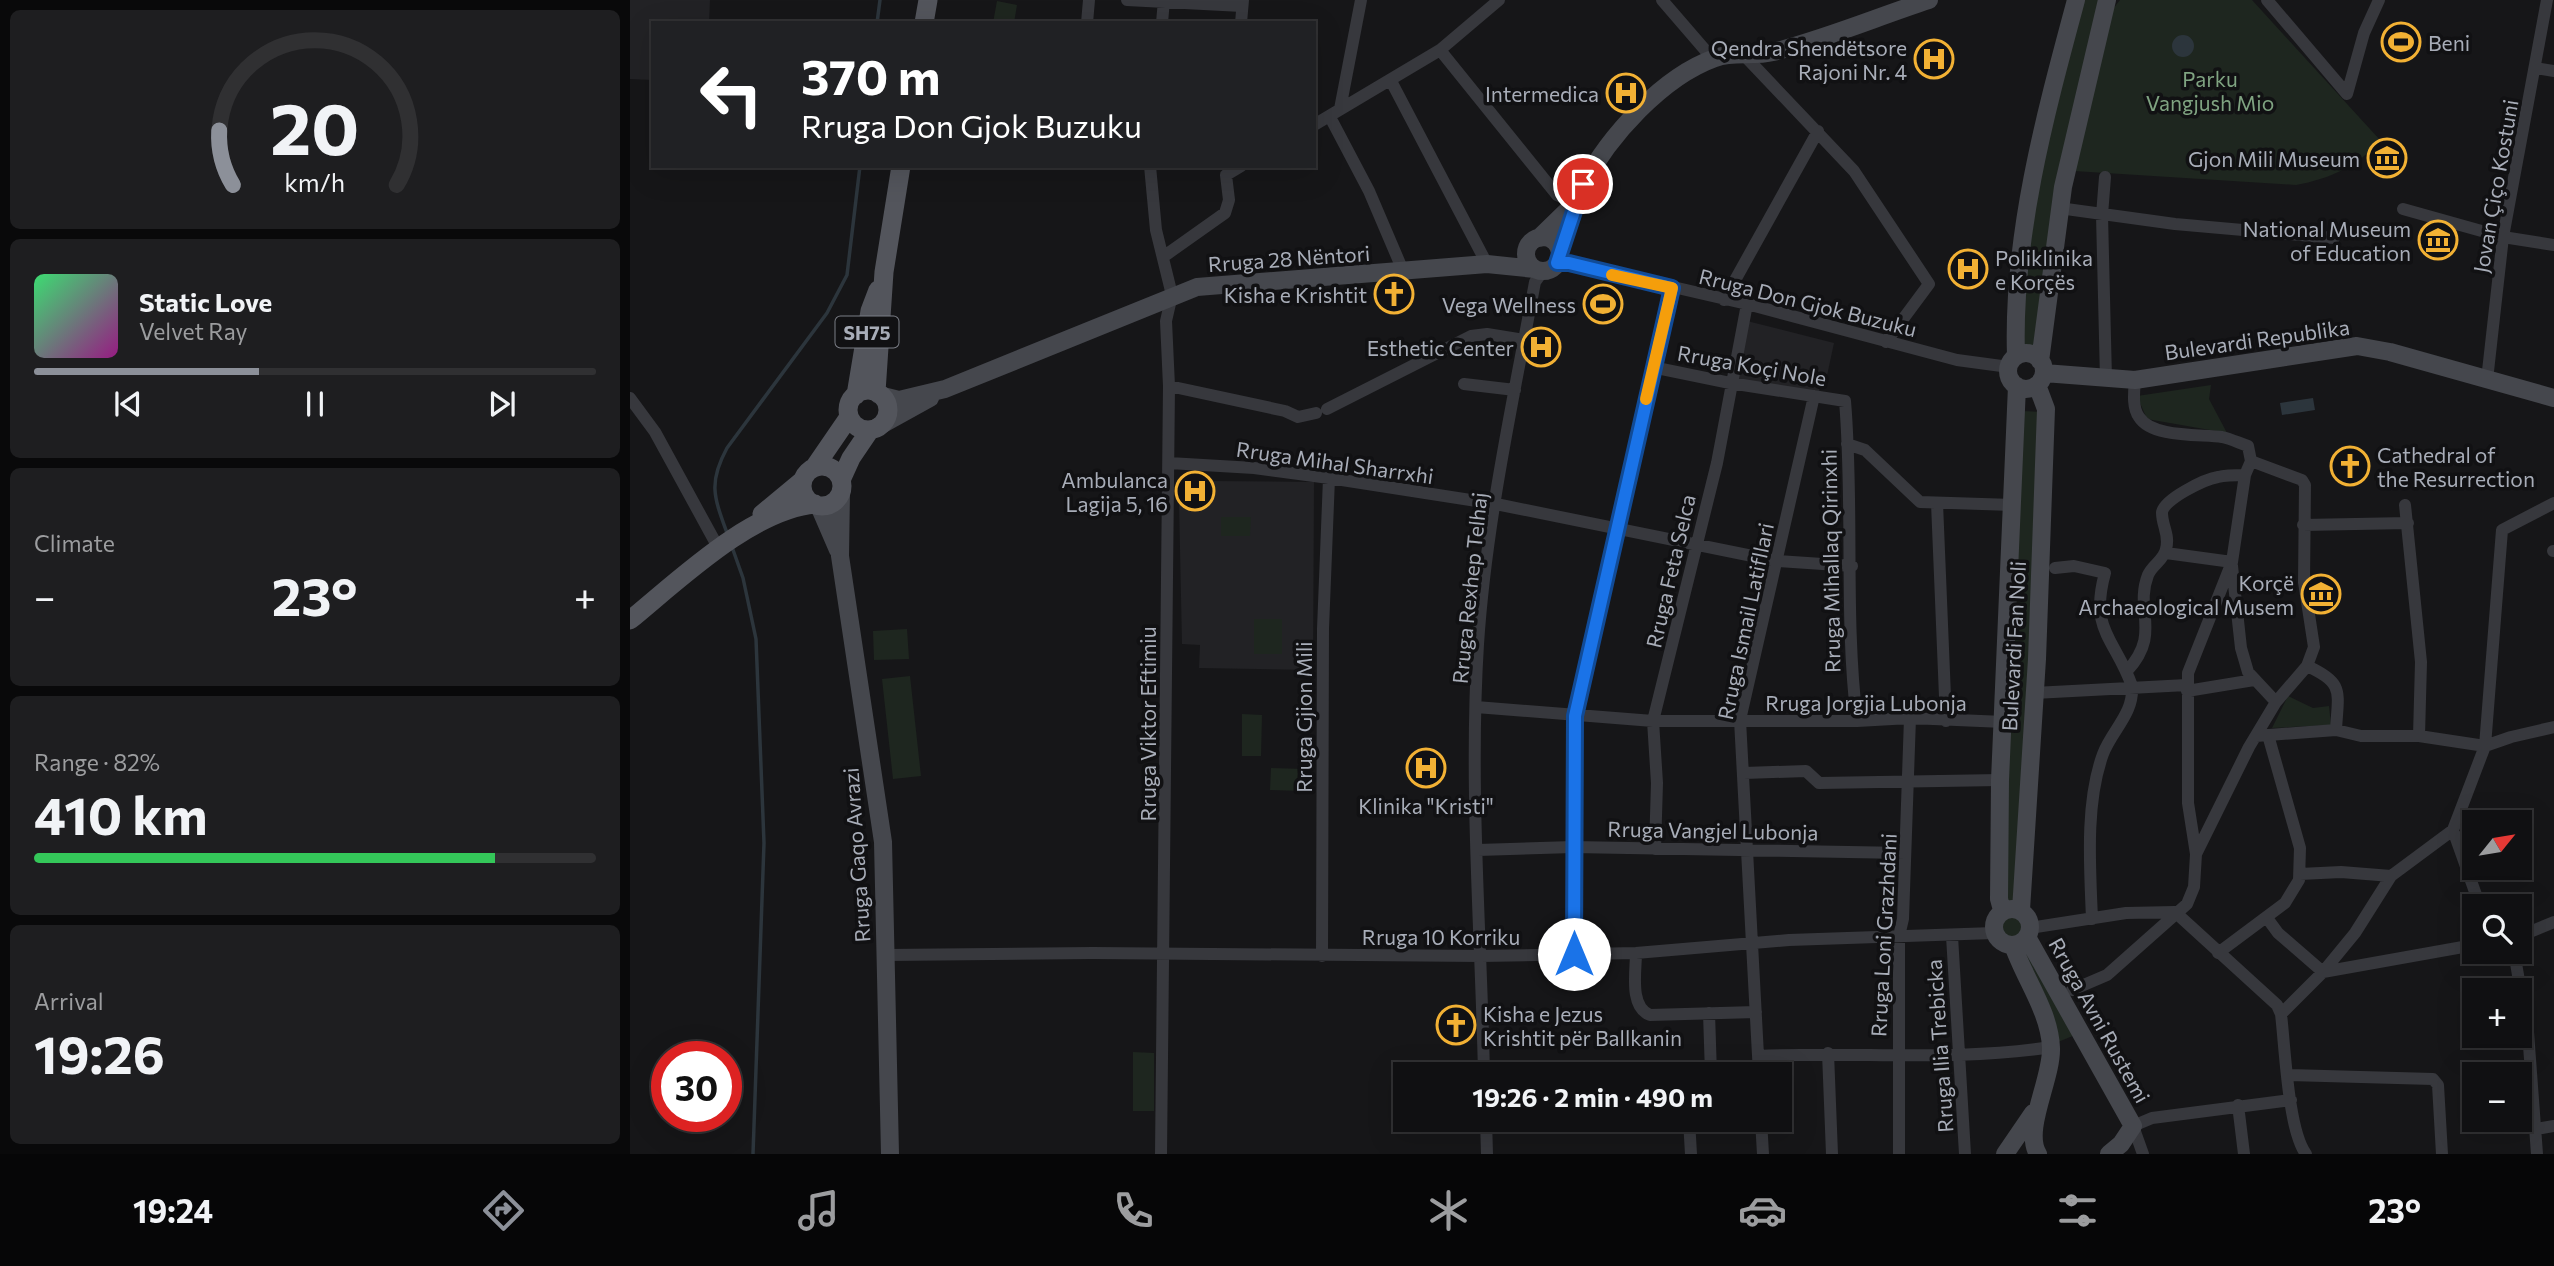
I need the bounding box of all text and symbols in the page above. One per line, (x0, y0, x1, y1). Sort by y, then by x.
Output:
sports icon: Beni (2380, 21, 2422, 63)
place label: Beni (2428, 30, 2470, 55)
place label: Qendra Shendëtsore Rajoni Nr. 4 (1711, 35, 1907, 84)
hospital icon: Qendra Shendëtsore Rajoni Nr. 4 (1913, 38, 1955, 80)
text: 370 m (801, 45, 940, 105)
icon: left (686, 49, 777, 140)
park label: Parku Vangjush Mio (2146, 66, 2274, 115)
hospital icon: Intermedica (1605, 72, 1647, 114)
place label: Intermedica (1485, 81, 1599, 106)
text: 20 (270, 82, 360, 171)
street label: Jovan Çiço Kostuni (2467, 97, 2523, 275)
text: Rruga Don Gjok Buzuku (801, 105, 1142, 145)
museum icon: Gjon Mili Museum (2366, 137, 2408, 179)
place label: Gjon Mili Museum (2188, 146, 2360, 171)
pin (1553, 154, 1613, 214)
icon: arrive (1564, 165, 1602, 203)
text: km/h (285, 167, 345, 197)
place label: National Museum of Education (2243, 216, 2411, 265)
museum icon: National Museum of Education (2417, 219, 2459, 261)
street label: Rruga 28 Nëntori (1207, 240, 1371, 276)
place label: Poliklinika e Korçës (1995, 245, 2093, 294)
hospital icon: Poliklinika e Korçës (1947, 248, 1989, 290)
street label: Rruga Don Gjok Buzuku (1696, 263, 1920, 341)
church icon: Kisha e Krishtit (1373, 273, 1415, 315)
place label: Kisha e Krishtit (1224, 282, 1367, 307)
sports icon: Vega Wellness (1582, 283, 1624, 325)
text: Static Love (139, 286, 272, 317)
place label: Vega Wellness (1442, 292, 1576, 317)
street label: Bulevardi Republika (2163, 314, 2351, 364)
road number: SH75 (835, 316, 898, 348)
text: Velvet Ray (139, 317, 247, 345)
hospital icon: Esthetic Center (1520, 326, 1562, 368)
place label: Esthetic Center (1367, 335, 1514, 360)
street label: Rruga Koçi Nole (1676, 340, 1828, 390)
icon: previous (109, 385, 147, 423)
icon: pause (296, 385, 334, 423)
icon: next (483, 385, 521, 423)
street label: Rruga Mihal Sharrxhi (1235, 436, 1435, 488)
place label: Cathedral of the Resurrection (2377, 442, 2535, 491)
church icon: Cathedral of the Resurrection (2329, 445, 2371, 487)
street label: Rruga Mihallaq Qirinxhi (1816, 449, 1844, 673)
place label: Ambulanca Lagija 5, 16 (1061, 467, 1168, 516)
hospital icon: Ambulanca Lagija 5, 16 (1174, 470, 1216, 512)
street label: Rruga Rexhep Telhaj (1447, 491, 1491, 685)
street label: Rruga Feta Selca (1640, 492, 1700, 650)
street label: Rruga Ismail Latifllari (1712, 520, 1778, 722)
text: Climate (34, 529, 115, 557)
street label: Bulevardi Fan Noli (1996, 560, 2030, 732)
text: 23° (272, 563, 358, 627)
place label: Korçë Archaeological Musem (2078, 570, 2294, 619)
text: − (34, 572, 56, 619)
text: + (574, 572, 596, 619)
museum icon: Korçë Archaeological Musem (2300, 573, 2342, 615)
street label: Rruga Viktor Eftimiu (1135, 627, 1160, 821)
street label: Rruga Gjion Mili (1291, 641, 1316, 793)
street label: Rruga Jorgjia Lubonja (1765, 690, 1967, 715)
hospital icon: Klinika "Kristi" (1405, 747, 1447, 789)
text: Range · 82% (34, 748, 160, 776)
street label: Rruga Gaqo Avrazi (837, 767, 875, 943)
text: 410 km (34, 782, 208, 846)
place label: Klinika "Kristi" (1358, 793, 1494, 818)
north arrow (2462, 810, 2532, 880)
map controls (2462, 810, 2532, 1132)
street label: Rruga Vangjel Lubonja (1607, 816, 1819, 844)
street label: Rruga Loni Grazhdani (1865, 832, 1901, 1038)
button: search (2462, 894, 2532, 964)
position arrow (1537, 917, 1611, 991)
street label: Rruga 10 Korriku (1362, 924, 1520, 949)
street label: Rruga Avni Rustemi (2044, 933, 2156, 1107)
street label: Rruga Ilia Trebicka (1920, 959, 1958, 1133)
button: + (2462, 978, 2532, 1048)
text: Arrival (34, 987, 104, 1015)
place label: Kisha e Jezus Krishtit për Ballkanin (1483, 1001, 1682, 1050)
church icon: Kisha e Jezus Krishtit për Ballkanin (1435, 1004, 1477, 1046)
text: 19:26 (34, 1021, 165, 1085)
speed limit sign: 30 (651, 1041, 742, 1132)
button: − (2462, 1062, 2532, 1132)
text: 19:26 · 2 min · 490 m (1472, 1081, 1713, 1112)
icon: directions (479, 1186, 528, 1235)
icon: music (794, 1186, 843, 1235)
icon: phone (1109, 1186, 1158, 1235)
icon: climate (1424, 1186, 1473, 1235)
icon: car (1738, 1186, 1787, 1235)
icon: filters (2053, 1186, 2102, 1235)
text: 19:24 (133, 1190, 213, 1230)
text: 23° (2368, 1190, 2421, 1230)

